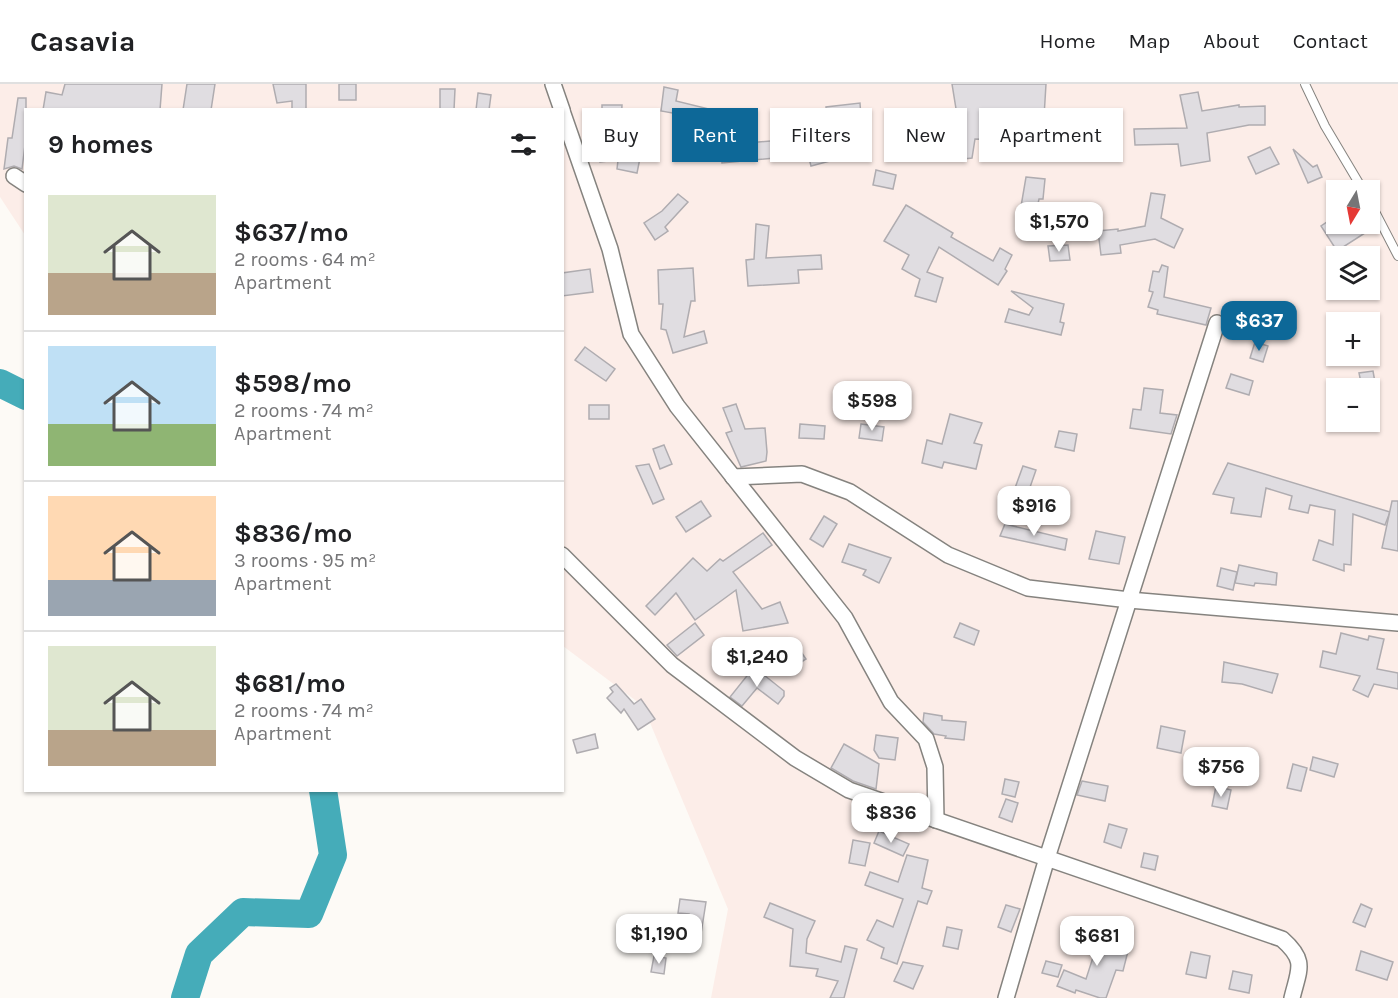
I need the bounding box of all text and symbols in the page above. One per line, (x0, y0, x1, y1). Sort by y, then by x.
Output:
text: Casavia (30, 25, 135, 58)
text: Home (1040, 29, 1096, 53)
text: Map (1129, 29, 1170, 53)
text: About (1203, 29, 1260, 53)
text: Contact (1293, 29, 1368, 53)
chip: Buy (582, 108, 660, 162)
chip: Rent (672, 108, 758, 162)
chip: Filters (770, 108, 872, 162)
chip: New (884, 108, 967, 162)
chip: Apartment (979, 108, 1123, 162)
icon: filters (507, 128, 540, 161)
text: 9 homes (48, 129, 154, 160)
north arrow (1326, 180, 1380, 234)
map controls (1326, 180, 1380, 432)
pin: $1,570 (1010, 202, 1108, 253)
text: $1,570 (1029, 210, 1089, 233)
text: $637/mo (234, 217, 348, 248)
icon: home (96, 219, 168, 291)
button: layers (1326, 246, 1380, 300)
text: 2 rooms · 64 m² (234, 248, 376, 271)
text: Apartment (234, 271, 332, 294)
pin: $637 (1223, 301, 1295, 352)
text: $637 (1235, 309, 1283, 332)
button: + (1326, 312, 1380, 366)
text: $598/mo (234, 368, 351, 399)
icon: home (96, 370, 168, 442)
button: − (1326, 378, 1380, 432)
pin: $598 (836, 381, 908, 432)
text: $598 (847, 389, 897, 412)
text: 2 rooms · 74 m² (234, 399, 374, 422)
text: Apartment (234, 422, 332, 445)
pin: $916 (998, 486, 1070, 537)
text: $916 (1011, 494, 1057, 517)
text: $836/mo (234, 518, 352, 549)
icon: home (96, 520, 168, 592)
text: 3 rooms · 95 m² (234, 549, 376, 572)
text: Apartment (234, 572, 332, 595)
pin: $1,240 (708, 637, 806, 688)
text: $1,240 (726, 645, 788, 668)
text: $681/mo (234, 668, 345, 699)
icon: home (96, 670, 168, 742)
text: 2 rooms · 74 m² (234, 699, 374, 722)
text: Apartment (234, 722, 332, 745)
pin: $756 (1185, 747, 1257, 798)
text: $756 (1197, 755, 1245, 778)
pin: $836 (855, 793, 927, 844)
text: $836 (865, 801, 917, 824)
pin: $1,190 (610, 914, 708, 965)
pin: $681 (1061, 916, 1133, 967)
text: $1,190 (630, 922, 688, 945)
text: $681 (1074, 924, 1120, 947)

